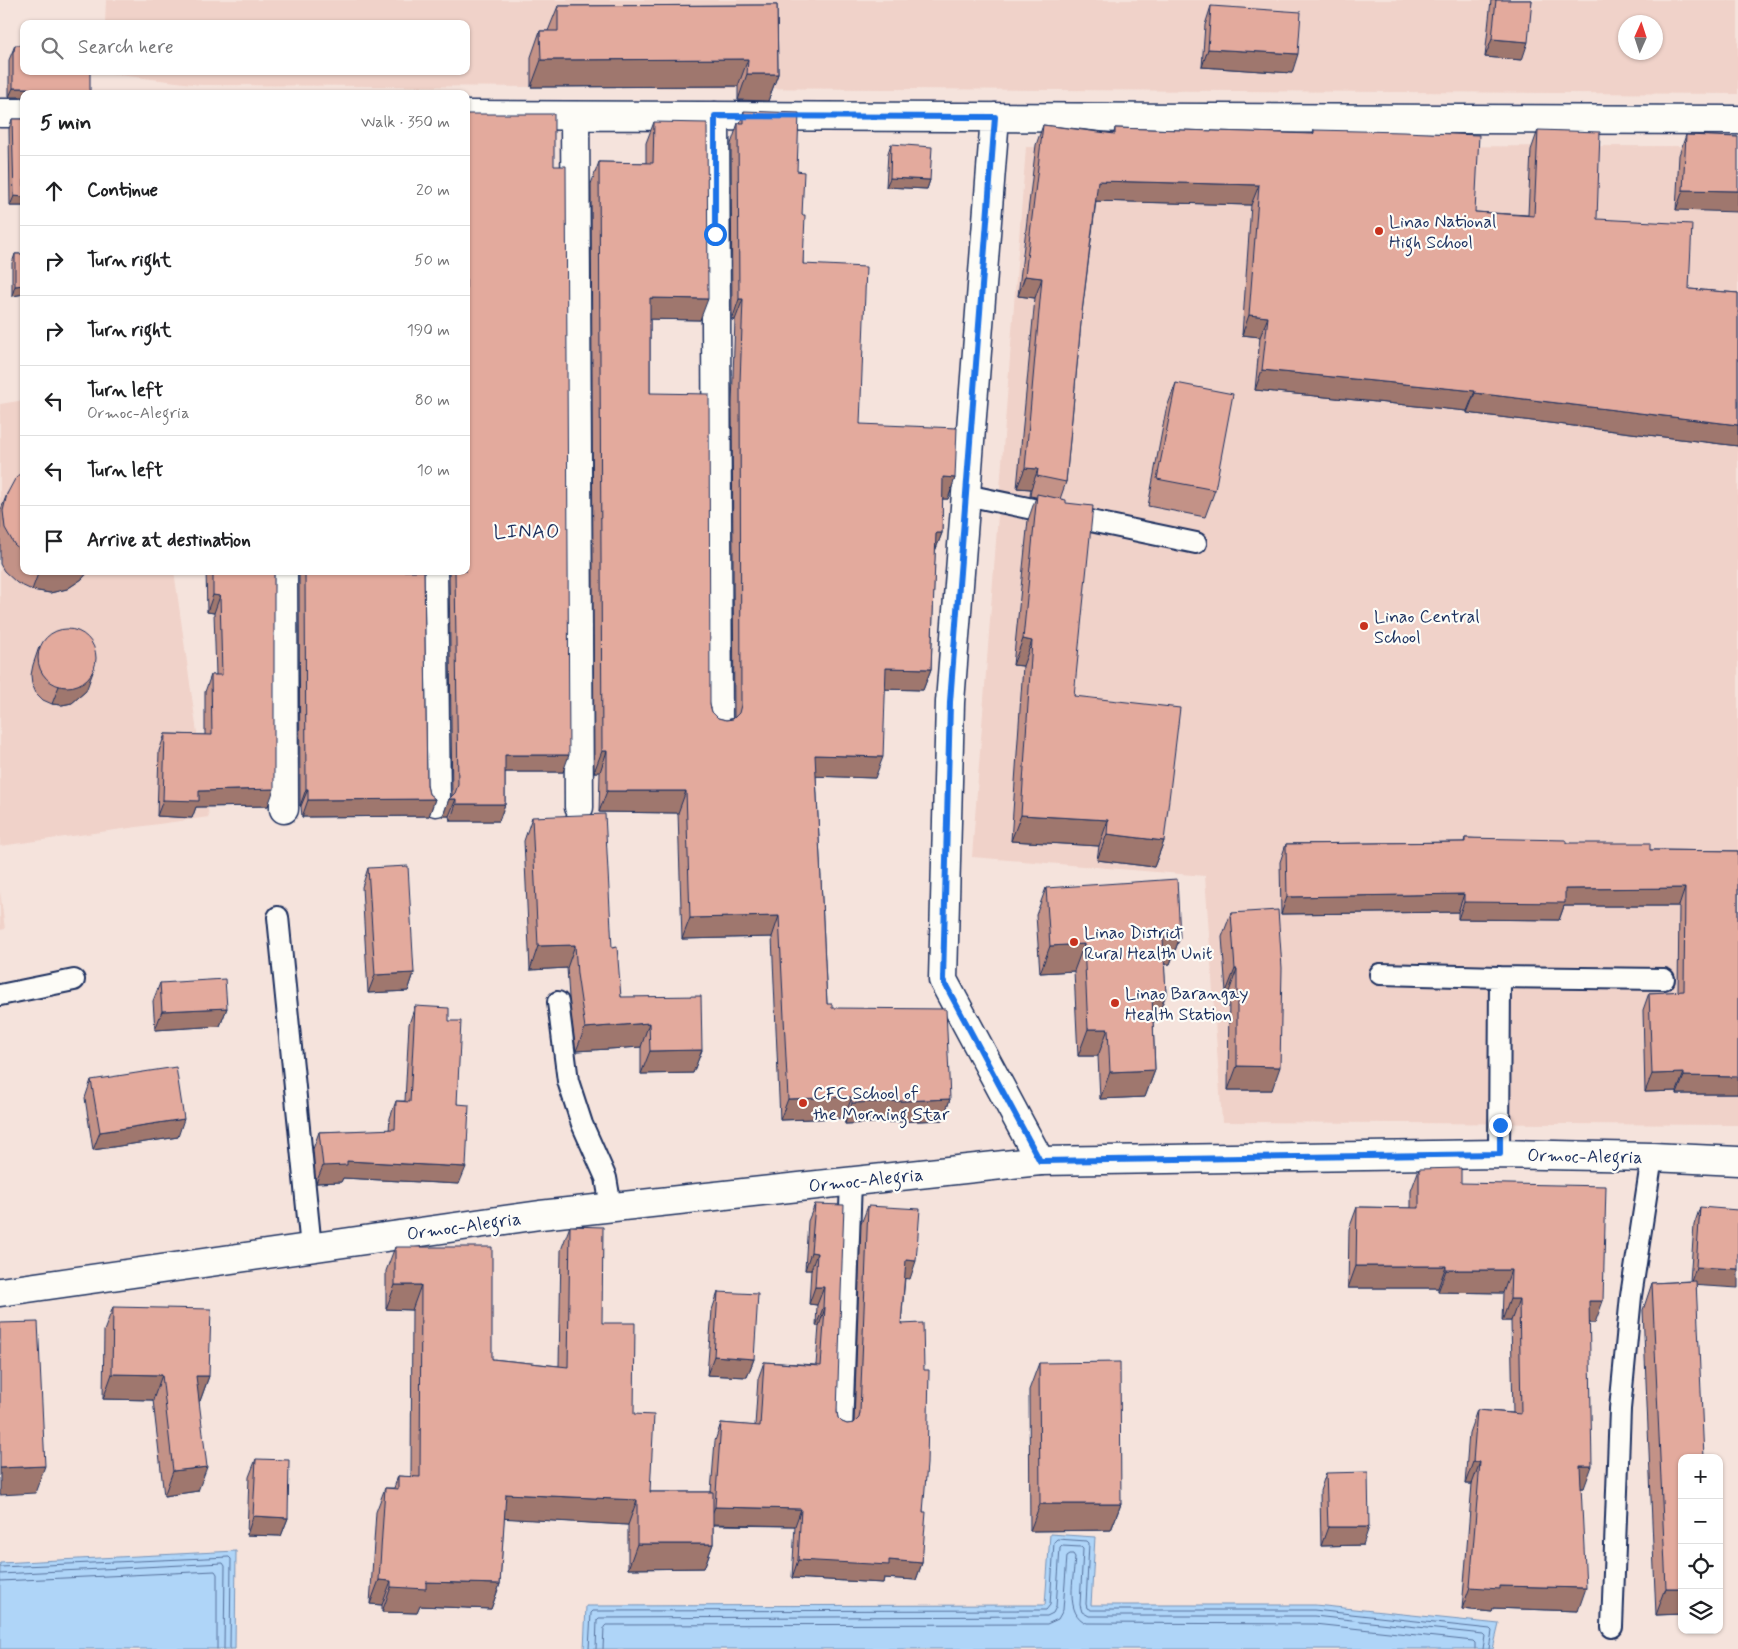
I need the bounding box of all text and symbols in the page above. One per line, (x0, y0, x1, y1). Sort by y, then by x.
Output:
north arrow (1618, 15, 1663, 60)
search box (20, 20, 470, 75)
icon: search (38, 34, 66, 62)
text: Search here (78, 35, 174, 60)
text: 5 min (40, 109, 92, 137)
text: Walk · 350 m (361, 112, 450, 133)
icon: ahead (40, 177, 68, 205)
text: Continue (87, 178, 158, 203)
text: 20 m (416, 180, 450, 201)
place label: Linao National High School (1389, 210, 1496, 257)
route start (704, 223, 727, 246)
marker: Linao National High School (1373, 225, 1385, 237)
icon: right (40, 247, 68, 275)
text: Turn right (87, 248, 171, 273)
text: 50 m (414, 250, 450, 271)
icon: right (40, 317, 68, 345)
text: Turn right (87, 318, 171, 343)
text: 190 m (407, 320, 450, 341)
text: Turn left (87, 378, 163, 403)
icon: left (40, 387, 68, 415)
text: 80 m (415, 390, 450, 411)
text: Ormoc-Alegria (87, 403, 189, 424)
icon: left (40, 457, 68, 485)
text: Turn left (87, 458, 163, 483)
text: 10 m (417, 460, 450, 481)
district label: LINAO (493, 519, 561, 546)
icon: arrive (40, 527, 68, 555)
text: Arrive at destination (87, 528, 251, 553)
place label: Linao Central School (1374, 605, 1480, 650)
marker: Linao Central School (1358, 620, 1370, 632)
place label: Linao District Rural Health Unit (1084, 921, 1213, 966)
marker: Linao District Rural Health Unit (1068, 936, 1080, 948)
place label: Linao Barangay Health Station (1125, 982, 1249, 1027)
marker: Linao Barangay Health Station (1109, 997, 1121, 1009)
place label: CFC School of the Morning Star (813, 1082, 950, 1129)
marker: CFC School of the Morning Star (797, 1097, 809, 1109)
route end (1489, 1114, 1512, 1137)
street label: Ormoc-Alegria (1527, 1144, 1643, 1172)
street label: Ormoc-Alegria (808, 1163, 925, 1201)
street label: Ormoc-Alegria (405, 1207, 523, 1249)
map controls (1678, 1454, 1723, 1634)
button: + (1678, 1454, 1723, 1499)
button: − (1678, 1499, 1723, 1544)
button: locate (1678, 1544, 1723, 1589)
button: layers (1678, 1589, 1723, 1634)

